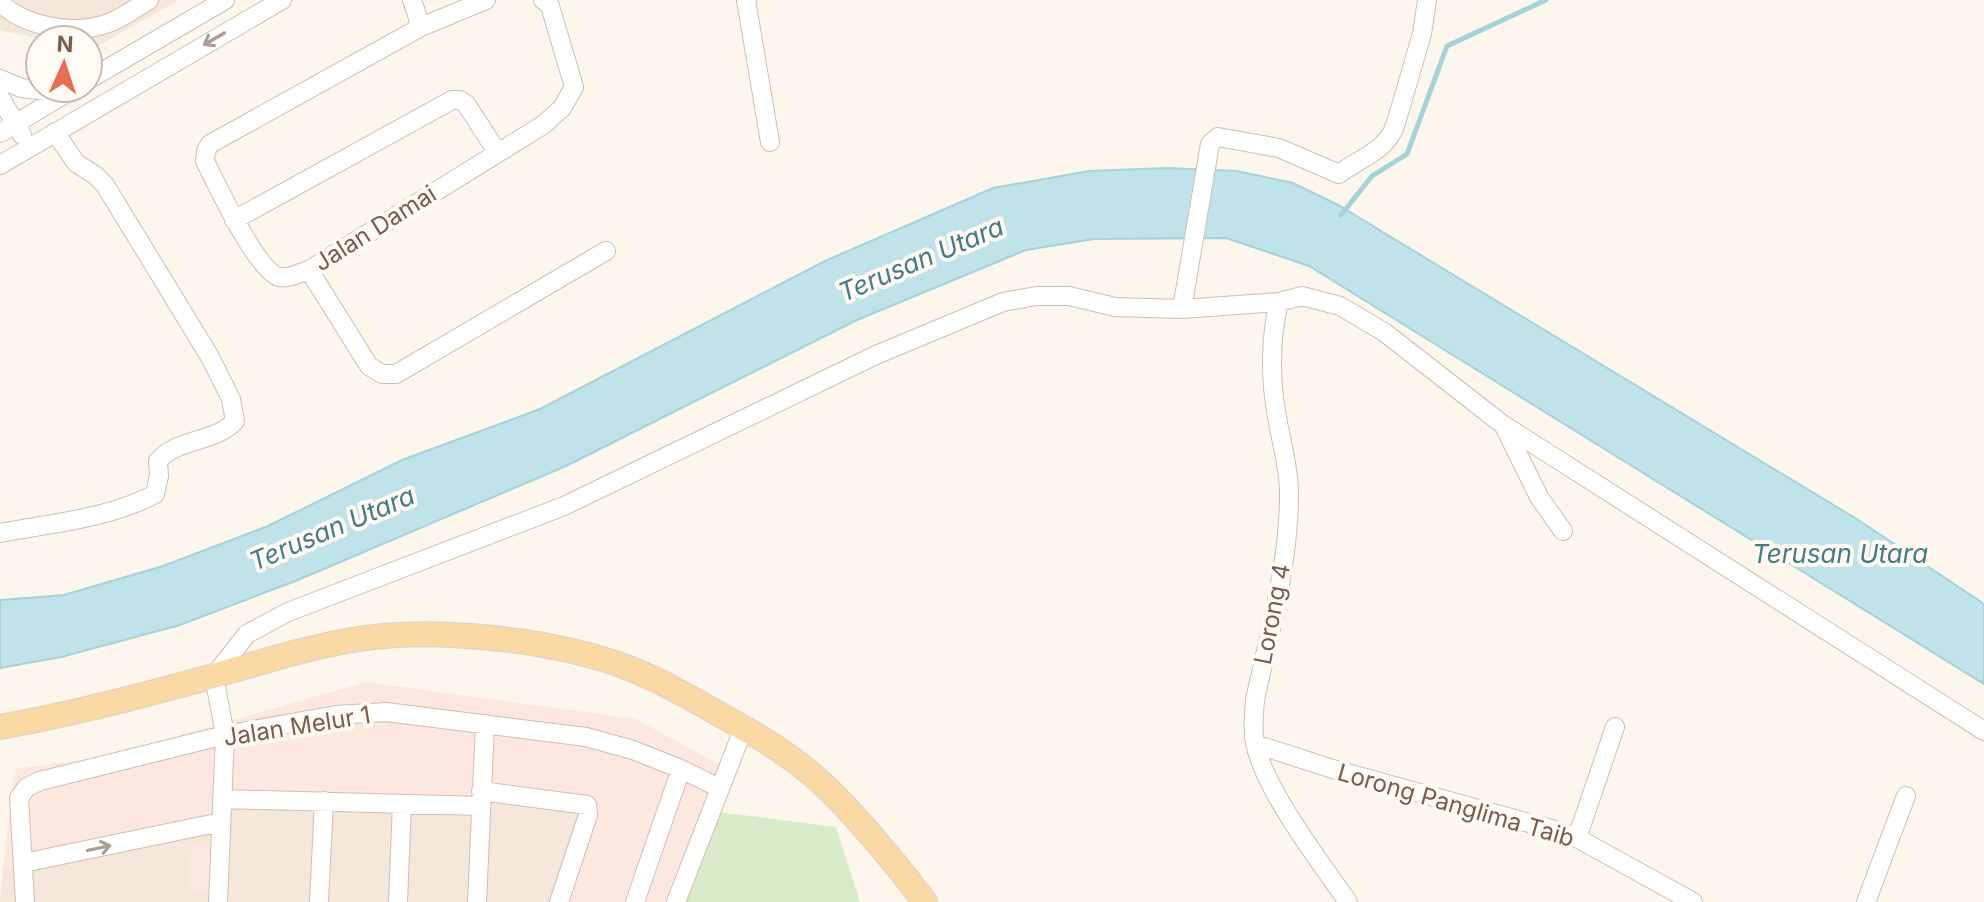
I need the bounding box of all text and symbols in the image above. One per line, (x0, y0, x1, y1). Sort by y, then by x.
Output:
north arrow (24, 24, 104, 104)
text: N (56, 31, 74, 57)
one-way arrow (203, 31, 226, 47)
street label: Jalan Damai (309, 179, 441, 277)
water label: Terusan Utara (834, 210, 1008, 308)
water label: Terusan Utara (245, 479, 419, 577)
water label: Terusan Utara (1752, 538, 1928, 569)
street label: Lorong 4 (1248, 561, 1296, 667)
street label: Jalan Melur 1 (221, 700, 373, 752)
street label: Lorong Panglima Taib (1334, 757, 1578, 853)
one-way arrow (86, 839, 111, 854)

